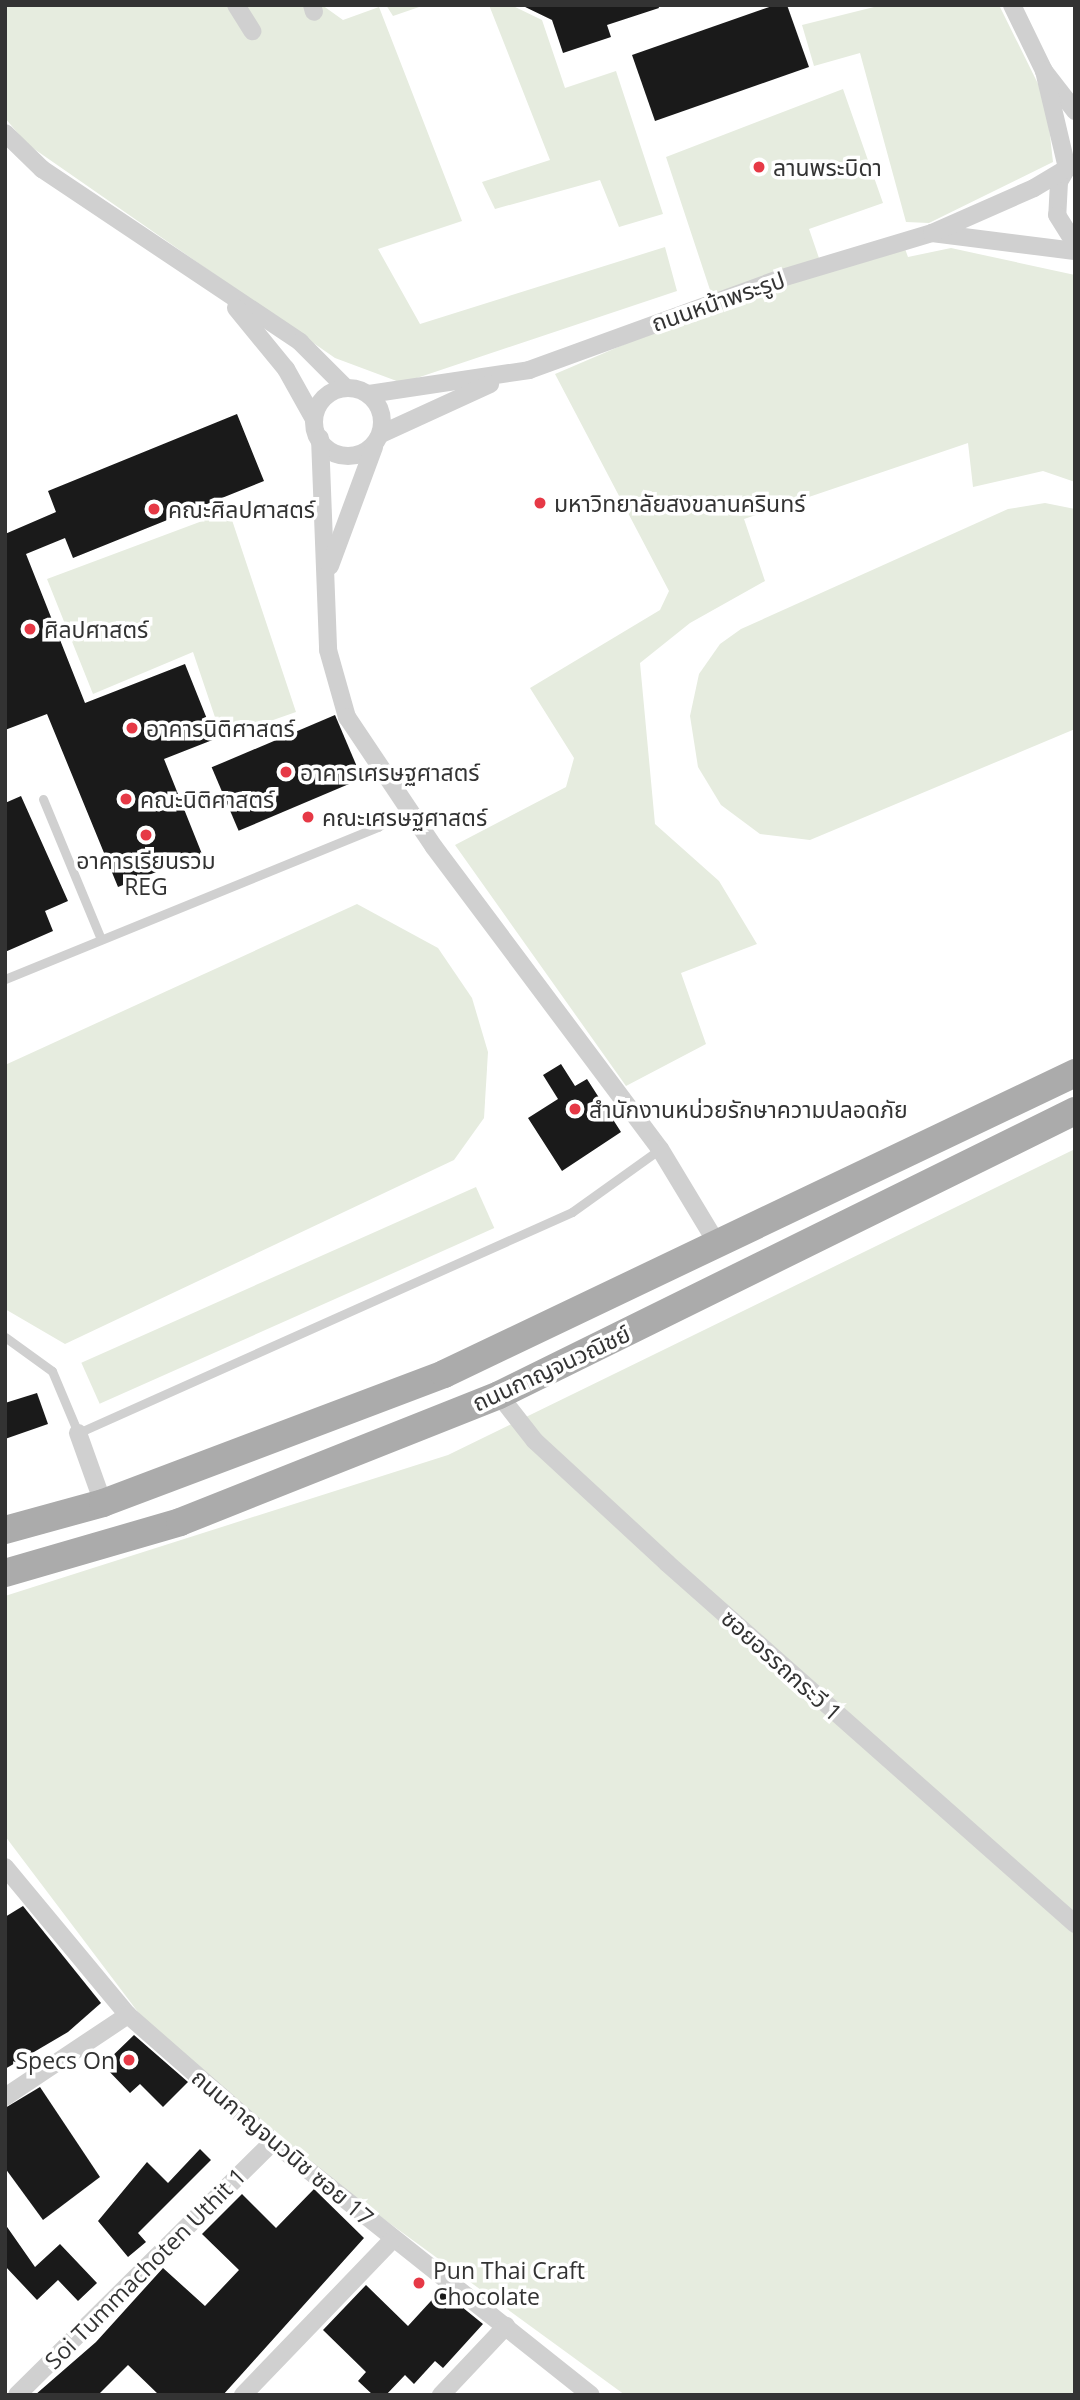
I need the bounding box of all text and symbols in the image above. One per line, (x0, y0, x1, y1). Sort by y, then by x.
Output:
place label: ลานพระบิดา (773, 153, 882, 181)
marker: ลานพระบิดา (751, 159, 767, 175)
street label: ถนนหน้าพระรูป (648, 265, 788, 337)
place label: มหาวิทยาลัยสงขลานครินทร์ (554, 489, 805, 517)
place label: คณะศิลปศาสตร์ (168, 495, 315, 523)
marker: มหาวิทยาลัยสงขลานครินทร์ (532, 495, 548, 511)
marker: คณะศิลปศาสตร์ (146, 501, 162, 517)
place label: ศิลปศาสตร์ (44, 615, 148, 643)
marker: ศิลปศาสตร์ (22, 621, 38, 637)
place label: อาคารนิติศาสตร์ (146, 714, 295, 742)
marker: อาคารนิติศาสตร์ (124, 720, 140, 736)
place label: อาคารเศรษฐศาสตร์ (300, 758, 480, 786)
marker: อาคารเศรษฐศาสตร์ (278, 764, 294, 780)
place label: คณะนิติศาสตร์ (140, 785, 274, 813)
marker: คณะนิติศาสตร์ (118, 791, 134, 807)
place label: คณะเศรษฐศาสตร์ (322, 803, 487, 831)
marker: คณะเศรษฐศาสตร์ (300, 809, 316, 825)
marker: อาคารเรียนรวม REG (138, 827, 154, 843)
place label: อาคารเรียนรวม REG (76, 846, 216, 900)
place label: สำนักงานหน่วยรักษาความปลอดภัย (589, 1095, 908, 1123)
marker: สำนักงานหน่วยรักษาความปลอดภัย (567, 1101, 583, 1117)
street label: ถนนกาญจนวณิชย์ (468, 1319, 634, 1417)
street label: ซอยอรรถกระวี 1 (716, 1604, 848, 1726)
place label: Specs On (15, 2046, 115, 2074)
marker: Specs On (121, 2052, 137, 2068)
street label: ถนนกาญจนวนิช ซอย 17 (187, 2063, 379, 2231)
street label: Soi Tummachoten Uthit 1 (39, 2162, 251, 2374)
place label: Pun Thai Craft Chocolate (433, 2256, 585, 2310)
marker: Pun Thai Craft Chocolate (411, 2275, 427, 2291)

